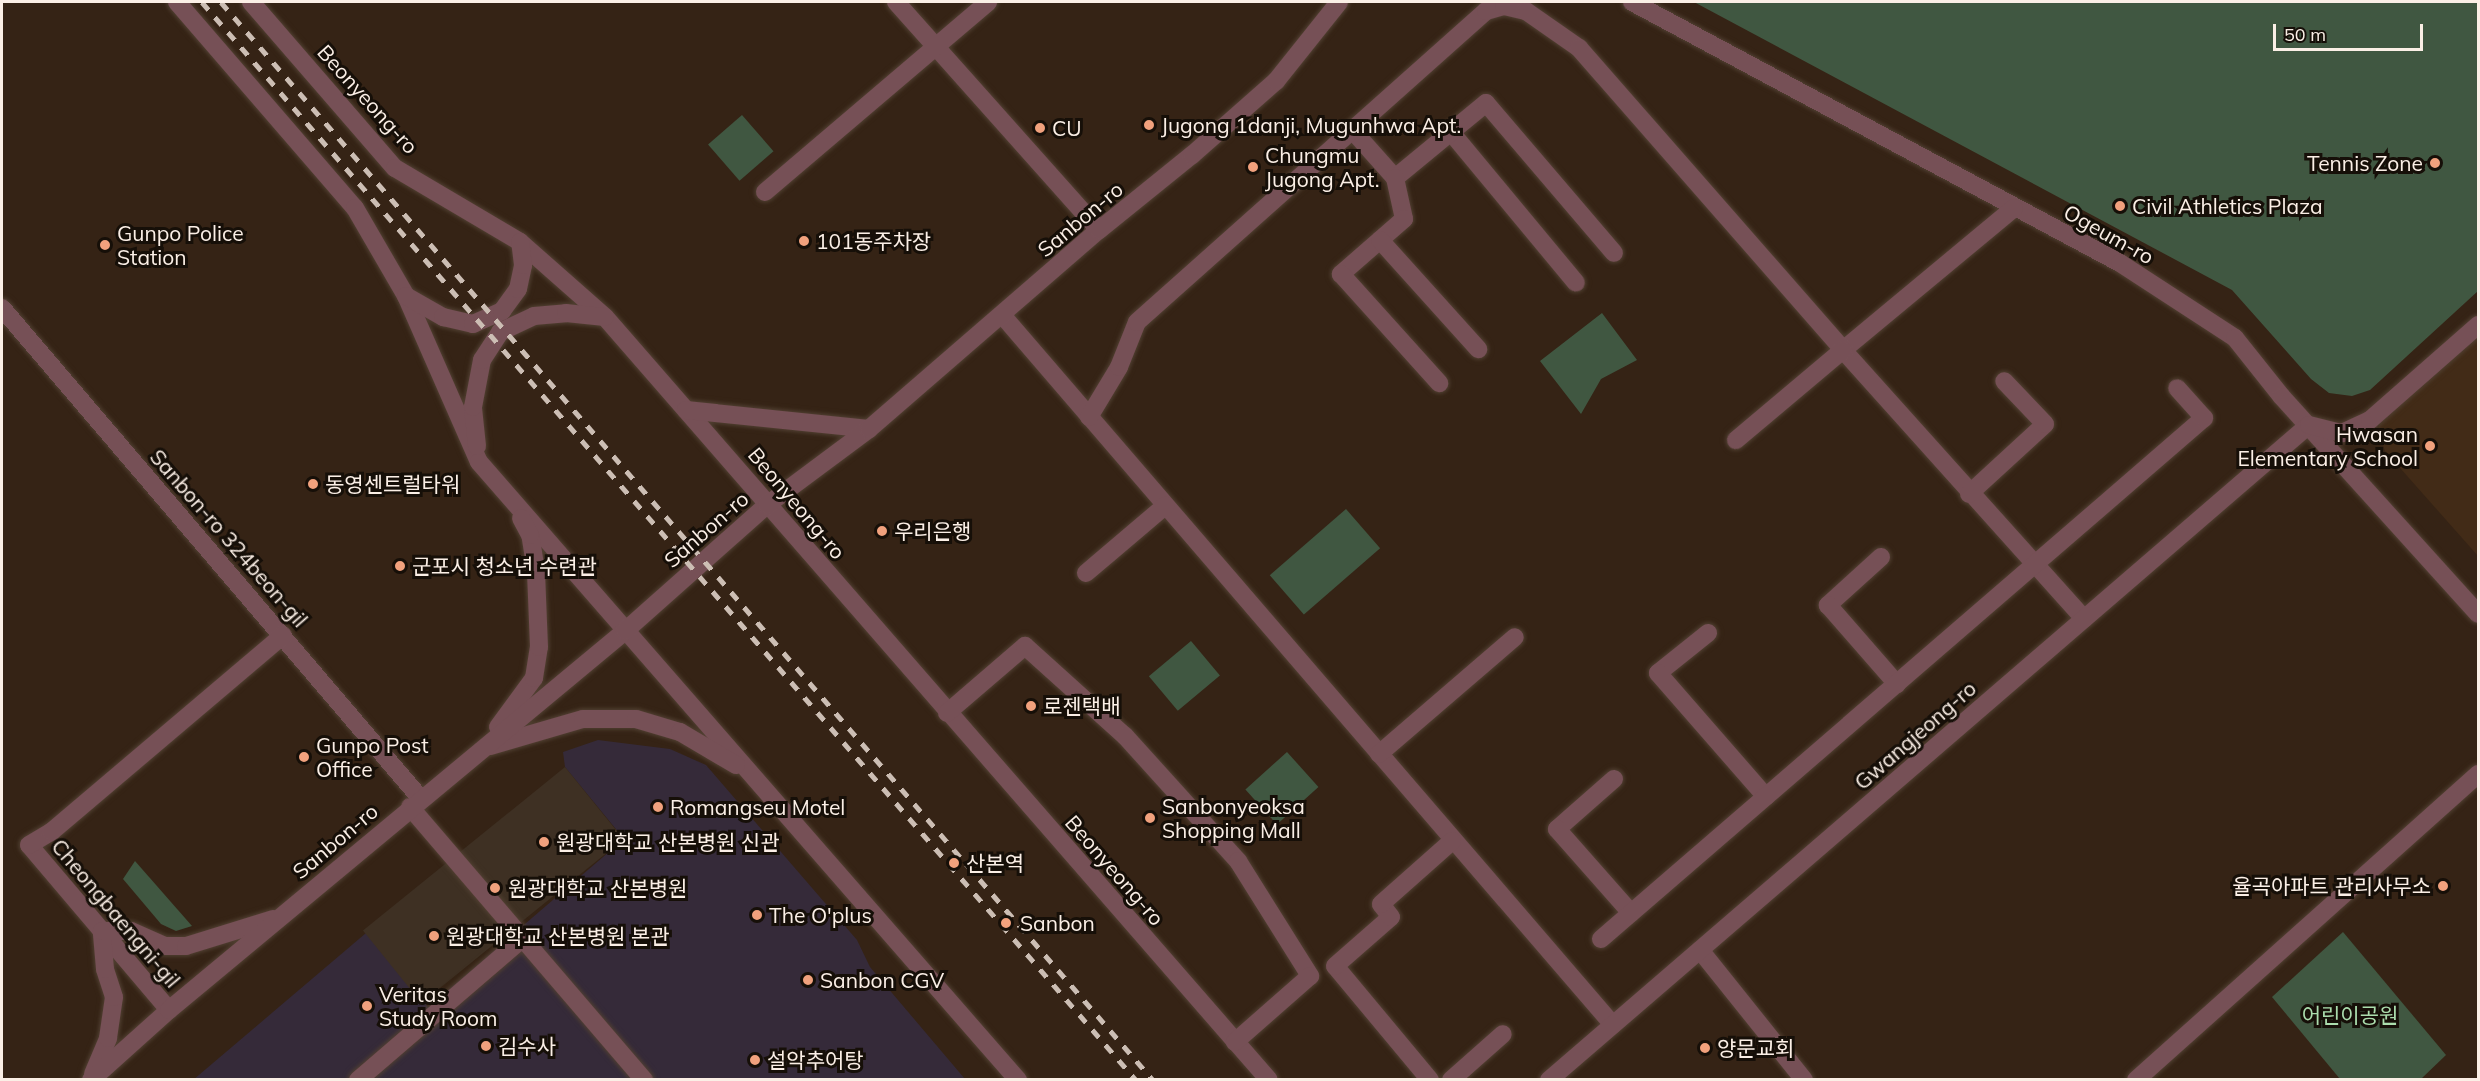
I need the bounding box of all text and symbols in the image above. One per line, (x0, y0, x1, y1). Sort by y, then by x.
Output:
scale bar (2276, 12, 2426, 50)
text: 50 m (2284, 23, 2326, 46)
street label: Beonyeong-ro (313, 39, 423, 159)
place label: Jugong 1danji, Mugunhwa Apt. (1161, 112, 1461, 138)
place label: CU (1052, 115, 1082, 141)
marker: Jugong 1danji, Mugunhwa Apt. (1142, 118, 1156, 132)
marker: CU (1033, 121, 1047, 135)
place label: Chungmu Jugong Apt. (1265, 142, 1379, 192)
place label: Tennis Zone (2307, 150, 2423, 176)
marker: Tennis Zone (2428, 156, 2442, 170)
marker: Chungmu Jugong Apt. (1246, 160, 1260, 174)
street label: Sanbon-ro (1032, 176, 1128, 262)
place label: Civil Athletics Plaza (2132, 193, 2323, 219)
street label: Ogeum-ro (2059, 199, 2159, 269)
marker: Civil Athletics Plaza (2113, 199, 2127, 213)
place label: Gunpo Police Station (117, 220, 244, 270)
place label: 101동주차장 (816, 228, 931, 254)
marker: 101동주차장 (797, 234, 811, 248)
marker: Gunpo Police Station (98, 238, 112, 252)
place label: Hwasan Elementary School (2237, 421, 2418, 471)
marker: Hwasan Elementary School (2423, 439, 2437, 453)
street label: Beonyeong-ro (743, 442, 851, 564)
street label: Sanbon-ro 324beon-gil (145, 444, 313, 632)
place label: 동영센트럴타워 (325, 471, 460, 497)
marker: 동영센트럴타워 (306, 477, 320, 491)
street label: Sanbon-ro (659, 486, 753, 572)
place label: 우리은행 (894, 518, 971, 544)
marker: 우리은행 (875, 524, 889, 538)
place label: 군포시 청소년 수련관 (412, 553, 597, 579)
marker: 군포시 청소년 수련관 (393, 559, 407, 573)
street label: Gwangjeong-ro (1849, 675, 1981, 795)
place label: 로젠택배 (1043, 693, 1120, 719)
marker: 로젠택배 (1024, 699, 1038, 713)
place label: Gunpo Post Office (316, 732, 429, 782)
marker: Gunpo Post Office (297, 750, 311, 764)
place label: Sanbonyeoksa Shopping Mall (1162, 793, 1305, 843)
place label: Romangseu Motel (670, 794, 845, 820)
street label: Sanbon-ro (287, 798, 383, 884)
marker: Romangseu Motel (651, 800, 665, 814)
street label: Beonyeong-ro (1060, 810, 1170, 930)
marker: Sanbonyeoksa Shopping Mall (1143, 811, 1157, 825)
place label: 원광대학교 산본병원 신관 (556, 829, 779, 855)
street label: Cheongbaengni-gil (47, 834, 185, 992)
marker: 원광대학교 산본병원 신관 (537, 835, 551, 849)
place label: 산본역 (966, 850, 1024, 876)
marker: 산본역 (947, 856, 961, 870)
place label: 율곡아파트 관리사무소 (2232, 873, 2431, 899)
place label: 원광대학교 산본병원 (508, 875, 687, 901)
marker: 원광대학교 산본병원 (486, 879, 504, 897)
marker: 율곡아파트 관리사무소 (2436, 879, 2450, 893)
place label: The O'plus (769, 902, 872, 928)
marker: The O'plus (750, 908, 764, 922)
place label: Sanbon (1020, 910, 1095, 936)
marker: Sanbon (997, 914, 1015, 932)
place label: 원광대학교 산본병원 본관 (446, 923, 669, 949)
marker: 원광대학교 산본병원 본관 (427, 929, 441, 943)
place label: Sanbon CGV (820, 967, 944, 993)
marker: Sanbon CGV (801, 973, 815, 987)
place label: Veritas Study Room (379, 981, 497, 1031)
marker: Veritas Study Room (360, 999, 374, 1013)
park label: 어린이공원 (2302, 1002, 2398, 1028)
place label: 김수사 (498, 1033, 556, 1059)
place label: 양문교회 (1717, 1035, 1794, 1061)
marker: 김수사 (479, 1039, 493, 1053)
marker: 양문교회 (1698, 1041, 1712, 1055)
place label: 설악추어탕 (767, 1047, 864, 1073)
marker: 설악추어탕 (748, 1053, 762, 1067)

